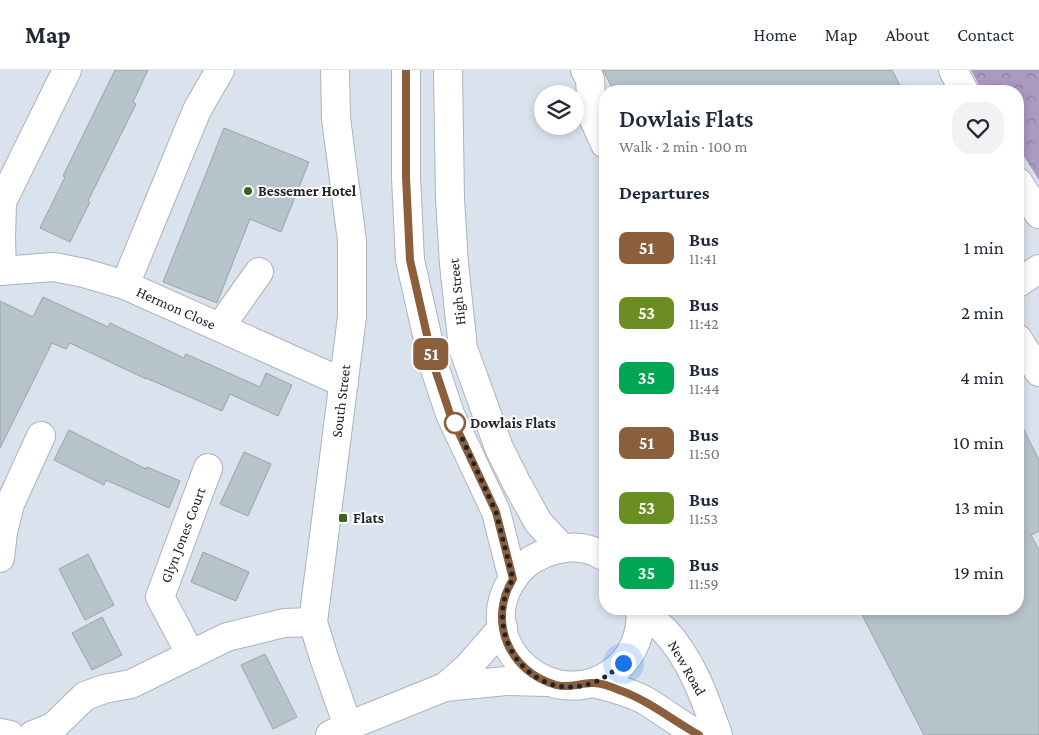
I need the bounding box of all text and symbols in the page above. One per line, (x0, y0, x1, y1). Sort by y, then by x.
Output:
text: Map (25, 21, 71, 48)
text: Home (754, 25, 797, 45)
text: Map (825, 25, 857, 45)
text: About (885, 25, 929, 45)
text: Contact (957, 25, 1014, 45)
map controls (534, 85, 584, 135)
button: layers (534, 85, 584, 135)
button: heart (952, 102, 1004, 154)
text: Dowlais Flats (619, 105, 753, 132)
text: Walk · 2 min · 100 m (619, 138, 747, 155)
text: Departures (619, 182, 710, 203)
place label: Bessemer Hotel (258, 183, 357, 199)
marker: Bessemer Hotel (242, 185, 254, 197)
text: Bus (689, 229, 719, 250)
text: 1 min (964, 237, 1004, 258)
text: 51 (639, 238, 654, 258)
text: 11:41 (689, 250, 717, 267)
street label: High Street (445, 257, 469, 326)
street label: Hermon Close (134, 283, 218, 333)
text: Bus (689, 294, 719, 315)
text: 2 min (961, 302, 1004, 323)
text: 53 (638, 303, 655, 323)
text: 11:42 (689, 315, 719, 332)
line badge: 51 (408, 338, 454, 370)
text: 51 (423, 344, 439, 364)
text: Bus (689, 359, 719, 380)
street label: South Street (329, 363, 354, 438)
text: 4 min (960, 367, 1004, 388)
text: 35 (638, 368, 655, 388)
text: 11:44 (689, 380, 720, 397)
marker: Dowlais Flats (444, 412, 466, 434)
place label: Dowlais Flats (470, 415, 556, 431)
text: Bus (689, 424, 719, 445)
text: 10 min (953, 432, 1004, 453)
text: 51 (639, 433, 654, 453)
text: 11:50 (689, 445, 720, 462)
street label: Glyn Jones Court (157, 484, 210, 585)
text: Bus (689, 489, 719, 510)
text: 13 min (955, 497, 1004, 518)
text: 53 (638, 498, 655, 518)
place label: Flats (353, 510, 384, 526)
text: 11:53 (689, 510, 718, 527)
marker: Flats (337, 512, 349, 524)
text: Bus (689, 554, 719, 575)
text: 19 min (954, 562, 1004, 583)
text: 35 (638, 563, 655, 583)
text: 11:59 (689, 575, 719, 592)
street label: New Road (665, 638, 709, 698)
your location (611, 651, 636, 676)

